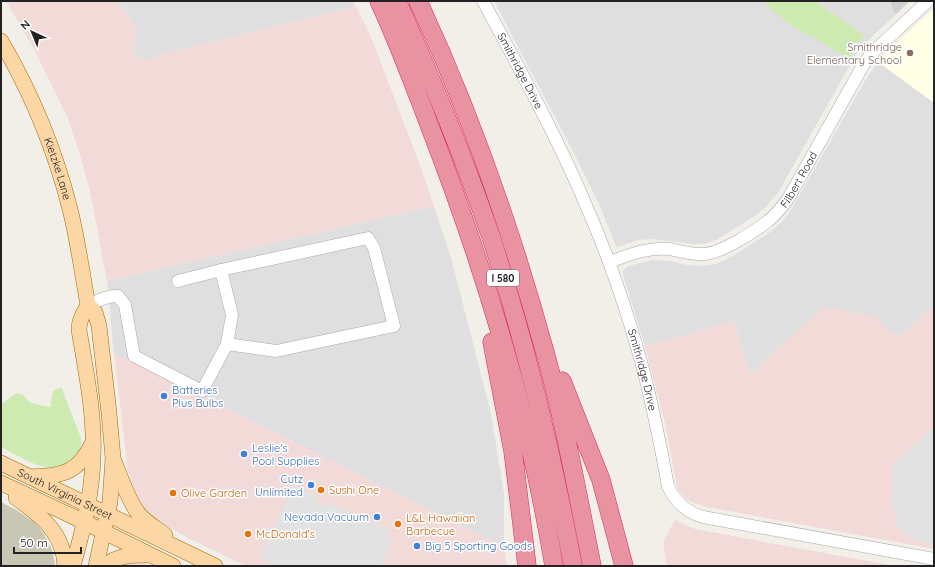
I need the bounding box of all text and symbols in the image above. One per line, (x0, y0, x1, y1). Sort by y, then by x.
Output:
north arrow (12, 12, 52, 52)
text: N (17, 17, 33, 33)
street label: Smithridge Drive (494, 30, 546, 111)
place label: Smithridge Elementary School (807, 40, 902, 67)
marker: Smithridge Elementary School (905, 48, 915, 58)
street label: Kietzke Lane (41, 135, 74, 201)
street label: Filbert Road (777, 149, 820, 210)
road number: I 580 (487, 270, 519, 286)
street label: Smithridge Drive (625, 327, 660, 412)
place label: Batteries Plus Bulbs (172, 383, 223, 410)
marker: Batteries Plus Bulbs (159, 391, 169, 401)
place label: Leslie's Pool Supplies (252, 441, 319, 468)
marker: Leslie's Pool Supplies (239, 449, 249, 459)
street label: South Virginia Street (15, 465, 115, 523)
place label: Cutz Unlimited (255, 472, 303, 499)
marker: Cutz Unlimited (306, 480, 316, 490)
place label: Sushi One (329, 483, 379, 497)
marker: Sushi One (316, 485, 326, 495)
place label: Olive Garden (181, 486, 247, 500)
marker: Olive Garden (168, 488, 178, 498)
place label: Nevada Vacuum (284, 510, 369, 524)
place label: L&L Hawaiian Barbecue (406, 511, 475, 538)
marker: Nevada Vacuum (372, 512, 382, 522)
marker: L&L Hawaiian Barbecue (393, 519, 403, 529)
place label: McDonald's (256, 527, 315, 541)
scale bar (14, 529, 81, 555)
marker: McDonald's (243, 529, 253, 539)
text: 50 m (20, 535, 48, 550)
place label: Big 5 Sporting Goods (425, 539, 532, 553)
marker: Big 5 Sporting Goods (412, 541, 422, 551)

